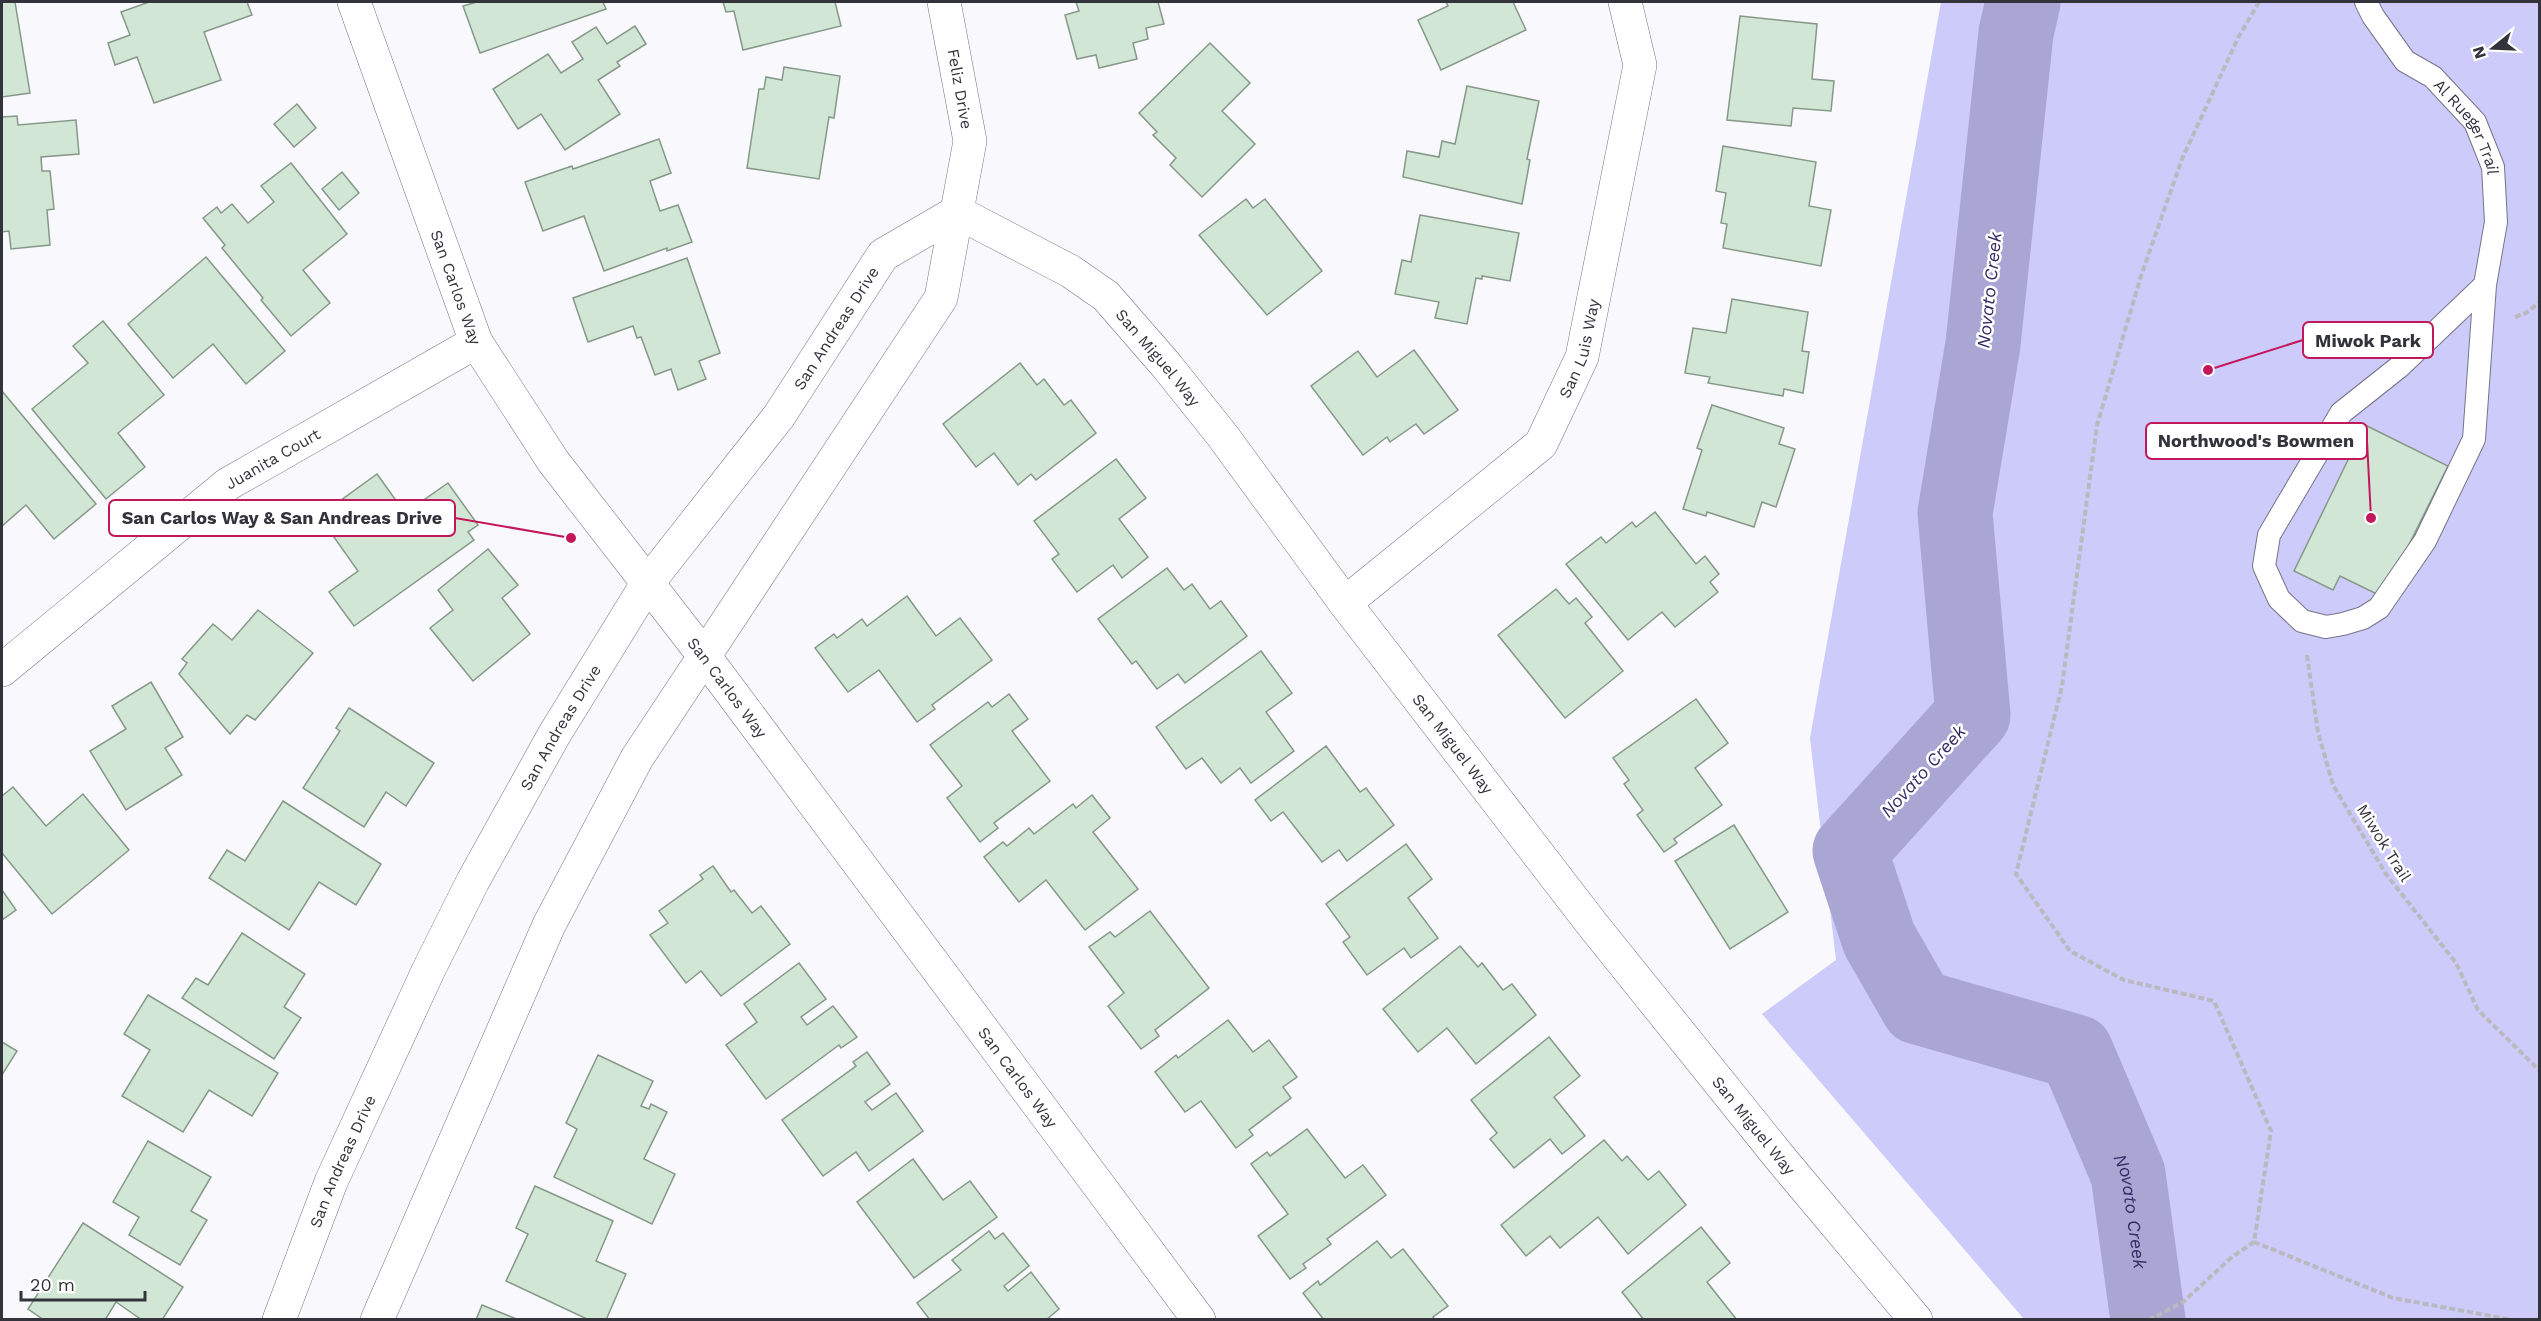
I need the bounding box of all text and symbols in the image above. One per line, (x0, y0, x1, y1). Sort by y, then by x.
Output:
north arrow (2463, 18, 2523, 78)
text: N (2468, 44, 2490, 61)
street label: Feliz Drive (944, 47, 976, 131)
street label: Al Rueger Trail (2430, 75, 2503, 175)
street label: San Carlos Way (427, 227, 486, 348)
water label: Novato Creek (1972, 230, 2006, 349)
street label: San Andreas Drive (789, 263, 883, 393)
street label: San Luis Way (1555, 297, 1603, 401)
street label: San Miguel Way (1112, 305, 1205, 410)
callout: Miwok Park (2303, 322, 2433, 358)
text: Miwok Park (2315, 330, 2422, 351)
callout: Northwood's Bowmen (2146, 423, 2367, 459)
street label: Juanita Court (222, 424, 324, 493)
text: Northwood's Bowmen (2158, 430, 2354, 451)
callout: San Carlos Way & San Andreas Drive (109, 500, 455, 536)
text: San Carlos Way & San Andreas Drive (122, 507, 442, 528)
street label: San Carlos Way (684, 633, 772, 742)
street label: San Andreas Drive (516, 661, 605, 794)
street label: San Miguel Way (1409, 690, 1498, 798)
water label: Novato Creek (1876, 720, 1971, 821)
street label: Miwok Trail (2353, 801, 2415, 885)
street label: San Carlos Way (974, 1023, 1062, 1132)
street label: San Miguel Way (1709, 1072, 1800, 1179)
street label: San Andreas Drive (305, 1092, 379, 1230)
water label: Novato Creek (2110, 1150, 2152, 1271)
scale bar (21, 1264, 146, 1302)
text: 20 m (30, 1274, 75, 1295)

